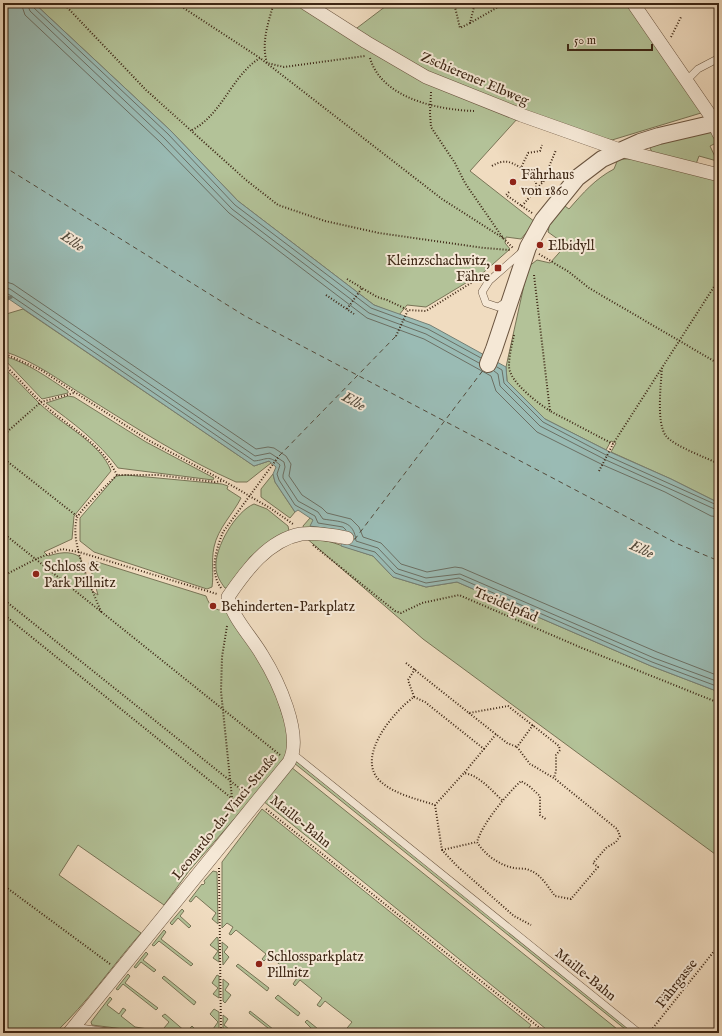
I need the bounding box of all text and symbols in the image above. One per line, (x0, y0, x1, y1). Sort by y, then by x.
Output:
scale bar (568, 26, 652, 52)
text: 50 m (574, 33, 596, 48)
street label: Zschierener Elbweg (418, 48, 532, 110)
place label: Fährhaus von 1860 (521, 166, 574, 200)
marker: Fährhaus von 1860 (508, 177, 518, 187)
water label: Elbe (56, 226, 88, 256)
place label: Elbidyll (548, 237, 595, 255)
marker: Elbidyll (535, 240, 545, 250)
place label: Kleinzschachwitz, Fähre (386, 252, 491, 286)
marker: Kleinzschachwitz, Fähre (493, 263, 503, 273)
water label: Elbe (338, 387, 369, 416)
water label: Elbe (626, 535, 657, 563)
place label: Schloss & Park Pillnitz (44, 558, 116, 592)
marker: Schloss & Park Pillnitz (31, 569, 41, 579)
street label: Treidelpfad (471, 583, 541, 627)
place label: Behinderten-Parkplatz (221, 598, 355, 616)
marker: Behinderten-Parkplatz (208, 601, 218, 611)
street label: Leonardo-da-Vinci-Straße (168, 749, 282, 884)
street label: Maille-Bahn (266, 792, 335, 852)
street label: Maille-Bahn (551, 945, 620, 1005)
place label: Schlossparkplatz Pillnitz (267, 948, 364, 982)
street label: Fährgasse (652, 955, 702, 1012)
marker: Schlossparkplatz Pillnitz (254, 959, 264, 969)

